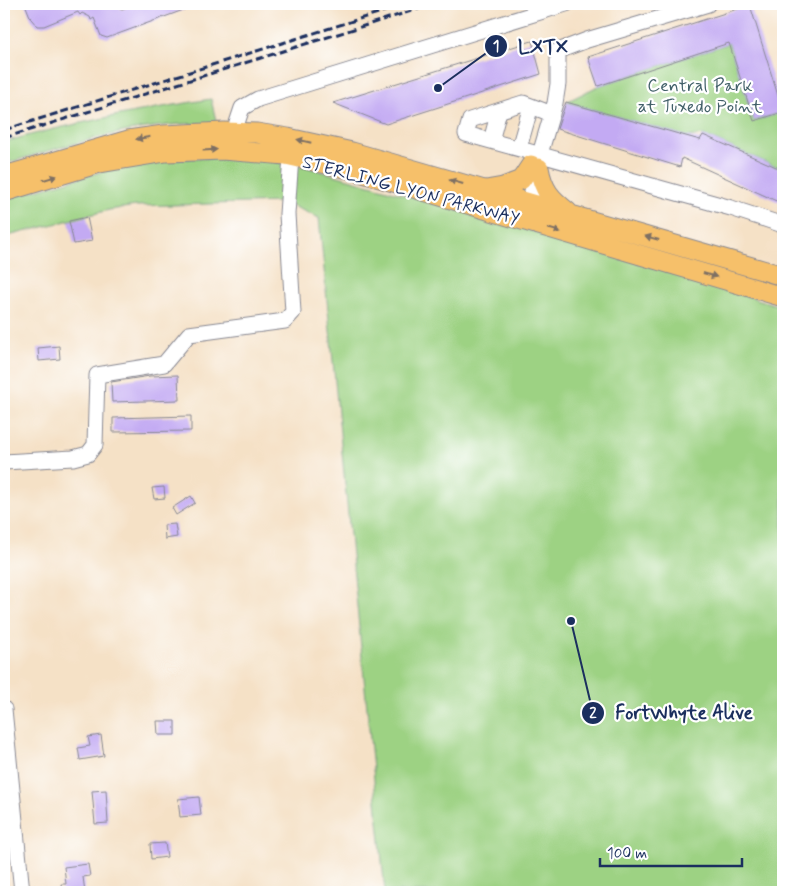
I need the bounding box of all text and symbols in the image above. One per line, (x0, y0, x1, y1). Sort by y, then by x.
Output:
callout: LXTX (483, 29, 578, 63)
text: LXTX (518, 35, 568, 60)
text: 1 (493, 37, 499, 57)
park label: Central Park at Tuxedo Point (638, 74, 763, 119)
one-way arrow (134, 134, 150, 142)
one-way arrow (297, 137, 312, 145)
one-way arrow (202, 146, 218, 154)
street label: STERLING LYON PARKWAY (300, 150, 522, 232)
one-way arrow (43, 173, 58, 181)
one-way arrow (448, 178, 463, 186)
one-way arrow (547, 226, 562, 234)
one-way arrow (645, 234, 660, 242)
one-way arrow (703, 272, 718, 280)
callout: FortWhyte Alive (580, 696, 763, 730)
text: FortWhyte Alive (615, 701, 753, 726)
text: 2 (589, 704, 597, 724)
scale bar (600, 836, 742, 868)
text: 100 m (607, 844, 647, 864)

